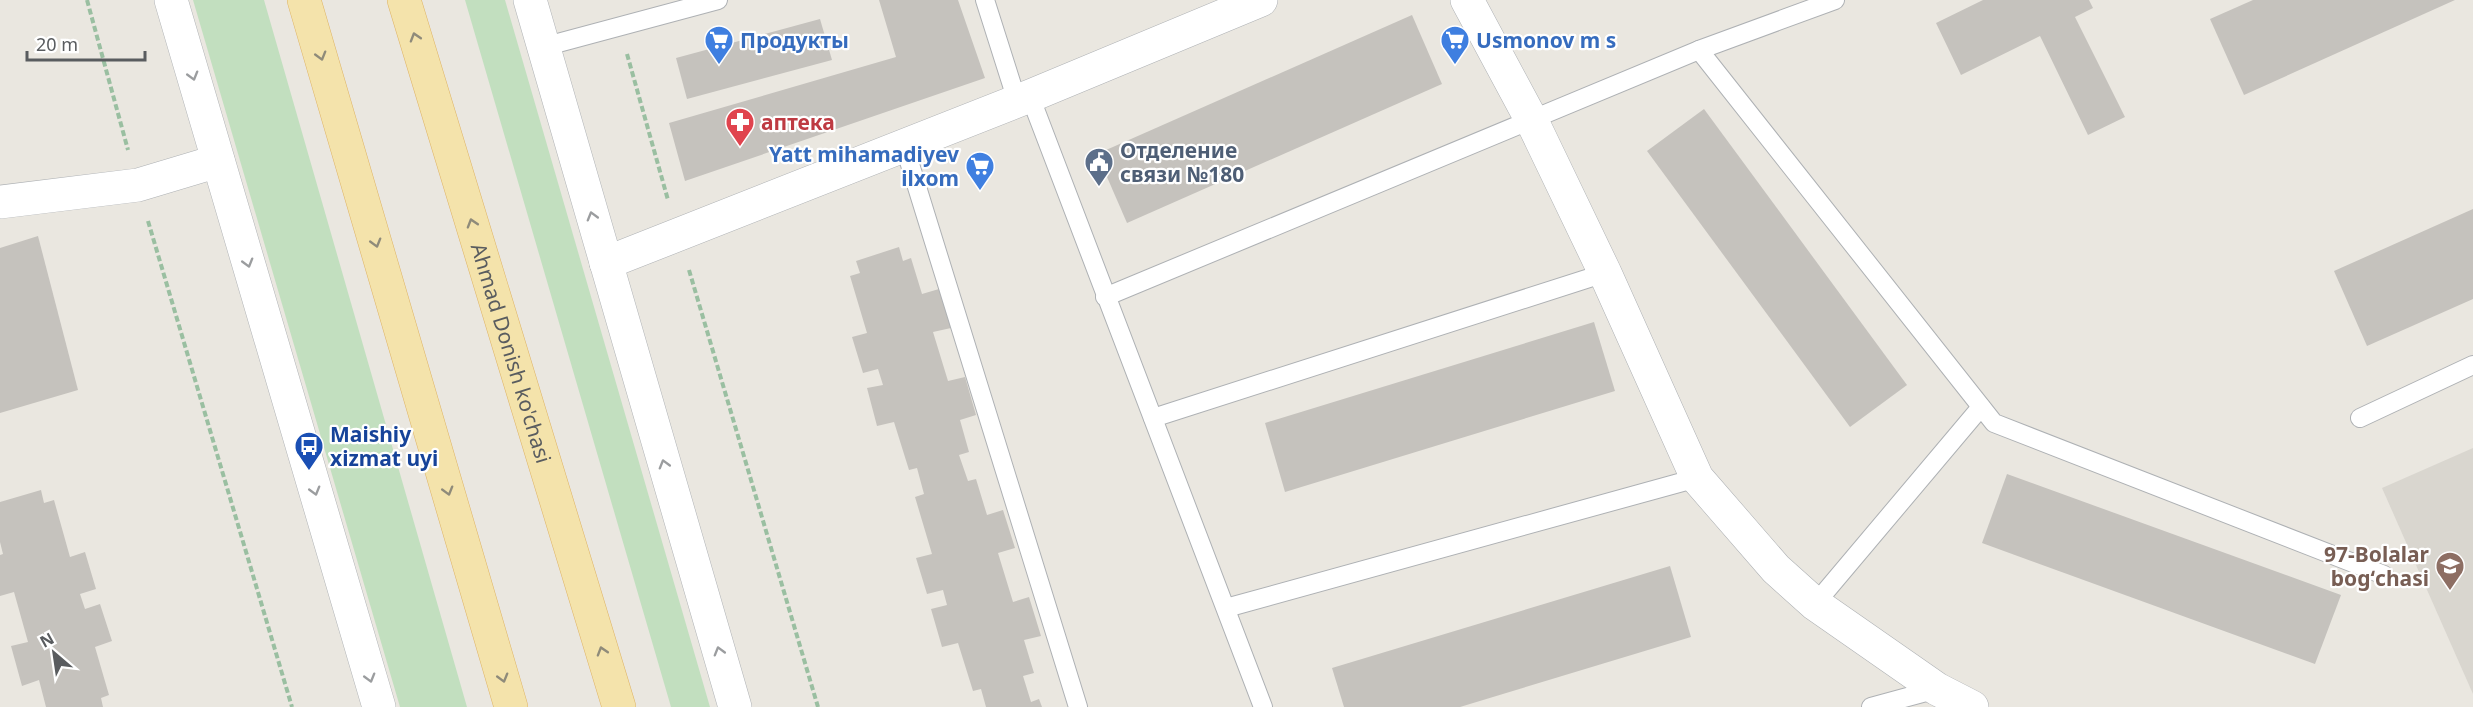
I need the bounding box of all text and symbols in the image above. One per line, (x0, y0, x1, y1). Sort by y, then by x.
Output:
scale bar (27, 24, 146, 62)
supermarket icon: Продукты (703, 24, 735, 66)
supermarket icon: Usmonov m s (1439, 24, 1471, 66)
place label: Продукты (740, 26, 849, 54)
place label: Usmonov m s (1476, 26, 1616, 54)
text: 20 m (36, 32, 78, 56)
one-way arrow (410, 32, 422, 43)
one-way arrow (314, 50, 326, 61)
one-way arrow (186, 70, 198, 81)
pharmacy icon: аптека (724, 106, 756, 148)
place label: аптека (761, 108, 835, 136)
place label: Отделение связи №180 (1120, 136, 1244, 188)
place label: Yatt mihamadiyev ilxom (769, 140, 959, 192)
public building icon: Отделение связи №180 (1083, 146, 1115, 188)
supermarket icon: Yatt mihamadiyev ilxom (964, 150, 996, 192)
one-way arrow (587, 211, 599, 222)
one-way arrow (467, 218, 479, 229)
one-way arrow (369, 237, 381, 248)
street label: Ahmad Donish ko'chasi (465, 240, 558, 467)
one-way arrow (241, 258, 253, 268)
place label: Maishiy xizmat uyi (330, 420, 438, 472)
bus stop icon: Maishiy xizmat uyi (293, 430, 325, 472)
one-way arrow (659, 459, 671, 469)
one-way arrow (308, 485, 320, 496)
one-way arrow (441, 485, 453, 496)
place label: 97-Bolalar bogʻchasi (2324, 540, 2430, 592)
school or university icon: 97-Bolalar bogʻchasi (2434, 550, 2466, 592)
north arrow (24, 623, 84, 683)
text: N (36, 627, 58, 653)
one-way arrow (597, 646, 609, 657)
one-way arrow (714, 646, 726, 657)
one-way arrow (363, 672, 375, 683)
one-way arrow (496, 672, 508, 683)

